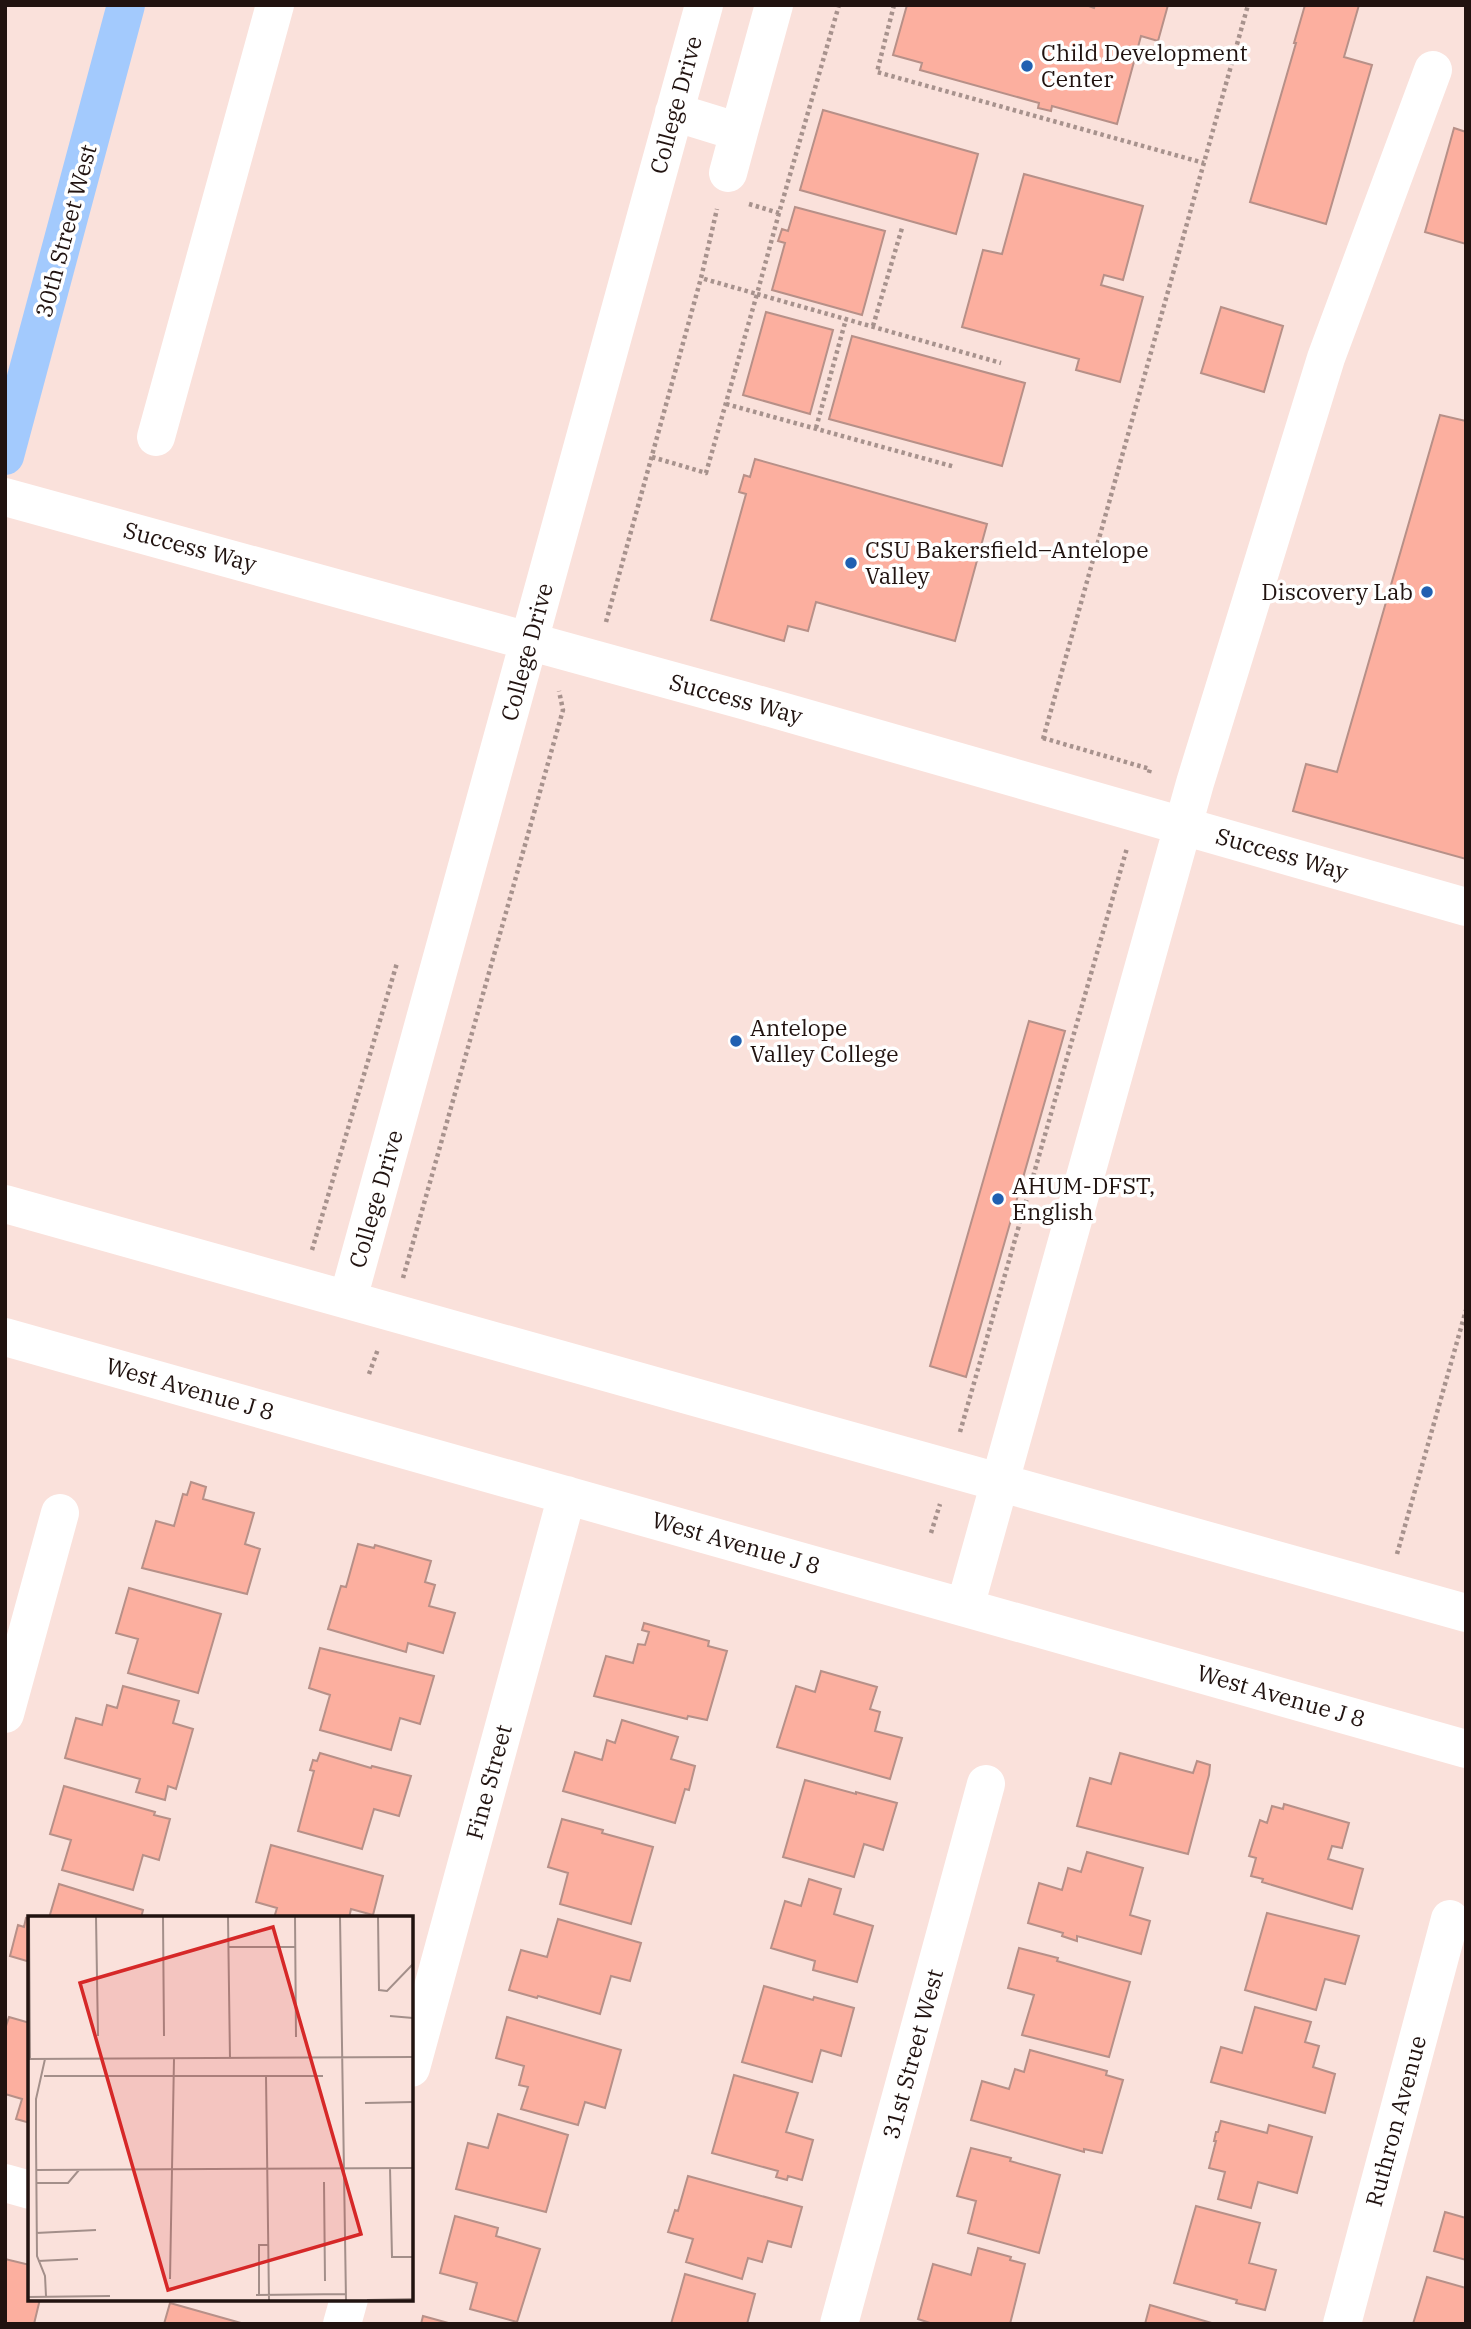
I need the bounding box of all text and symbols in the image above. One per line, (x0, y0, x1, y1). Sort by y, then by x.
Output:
street label: College Drive (642, 32, 708, 177)
place label: Child Development Center (1041, 37, 1248, 93)
marker: Child Development Center (1019, 58, 1035, 74)
street label: 30th Street West (27, 141, 103, 321)
street label: Success Way (120, 514, 261, 578)
place label: CSU Bakersfield–Antelope Valley (865, 534, 1149, 590)
marker: CSU Bakersfield–Antelope Valley (843, 555, 859, 571)
place label: Discovery Lab (1261, 576, 1413, 606)
street label: College Drive (493, 579, 559, 724)
marker: Discovery Lab (1419, 584, 1435, 600)
street label: Success Way (666, 666, 807, 730)
street label: Success Way (1213, 820, 1353, 886)
place label: Antelope Valley College (750, 1012, 898, 1068)
marker: Antelope Valley College (728, 1033, 744, 1049)
street label: College Drive (341, 1126, 409, 1271)
place label: AHUM-DFST, English (1012, 1170, 1155, 1226)
marker: AHUM-DFST, English (990, 1191, 1006, 1207)
street label: West Avenue J 8 (103, 1350, 278, 1426)
street label: West Avenue J 8 (649, 1504, 824, 1580)
street label: West Avenue J 8 (1194, 1657, 1369, 1733)
street label: Fine Street (458, 1721, 518, 1843)
inset map (28, 1916, 413, 2301)
street label: 31st Street West (875, 1965, 949, 2142)
street label: Ruthron Avenue (1358, 2032, 1432, 2210)

